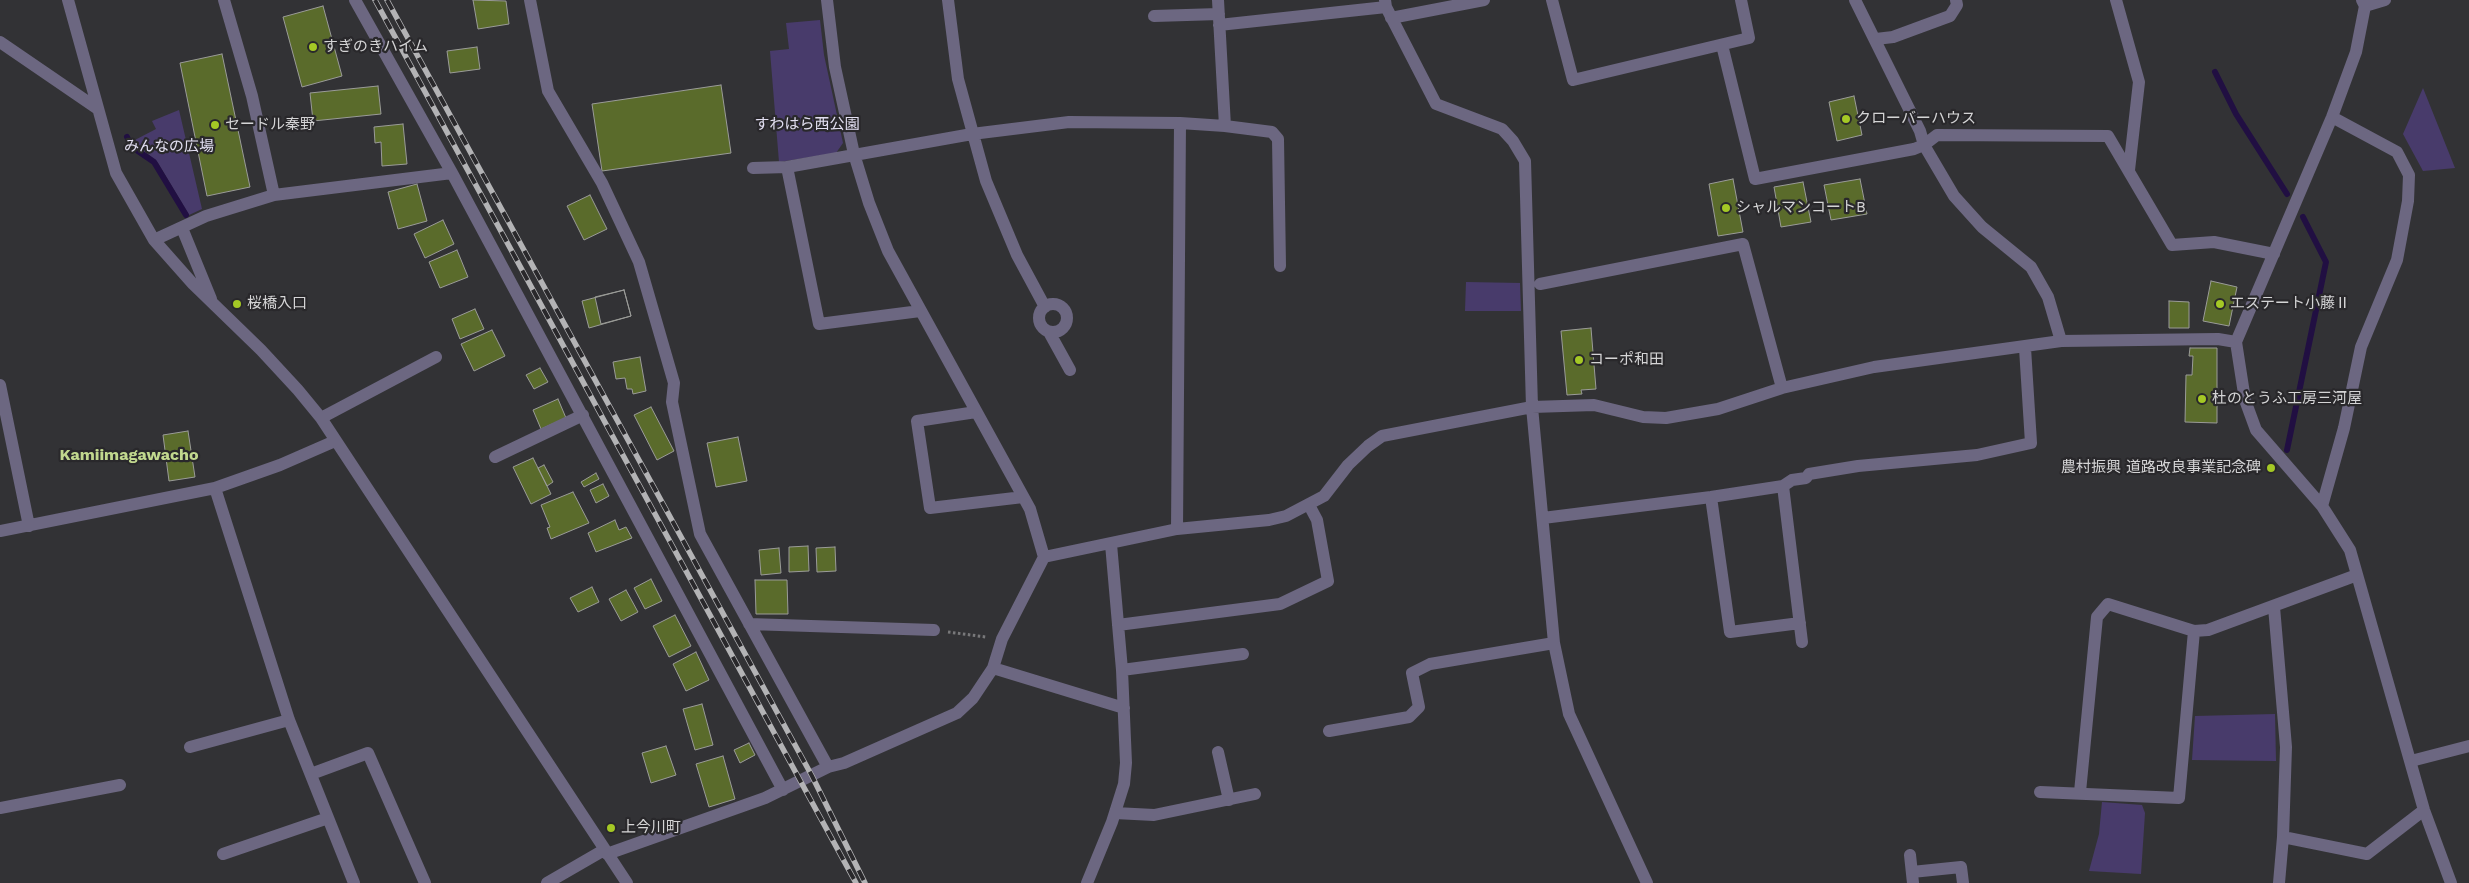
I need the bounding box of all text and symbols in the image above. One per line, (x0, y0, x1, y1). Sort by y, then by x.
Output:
place label: すぎのきハイム (323, 38, 428, 56)
marker: すぎのきハイム (307, 41, 319, 53)
place label: クローバーハウス (1856, 110, 1976, 128)
marker: クローバーハウス (1840, 113, 1852, 125)
place label: セードル秦野 (225, 116, 315, 134)
park label: すわはら西公園 (755, 116, 859, 134)
marker: セードル秦野 (209, 119, 221, 131)
park label: みんなの広場 (124, 138, 214, 156)
place label: シャルマンコートB (1736, 199, 1866, 217)
marker: シャルマンコートB (1720, 202, 1732, 214)
place label: 桜橋入口 (247, 295, 307, 313)
place label: エステート小藤Ⅱ (2230, 295, 2350, 313)
marker: 桜橋入口 (231, 298, 243, 310)
marker: エステート小藤Ⅱ (2214, 298, 2226, 310)
place label: コーポ和田 (1589, 351, 1664, 369)
marker: コーポ和田 (1573, 354, 1585, 366)
place label: 杜のとうふ工房三河屋 (2212, 390, 2362, 408)
marker: 杜のとうふ工房三河屋 (2196, 393, 2208, 405)
district label: Kamiimagawacho (59, 445, 199, 465)
place label: 農村振興 道路改良事業記念碑 (2061, 459, 2261, 477)
marker: 農村振興 道路改良事業記念碑 (2265, 462, 2277, 474)
place label: 上今川町 (621, 819, 681, 837)
marker: 上今川町 (605, 822, 617, 834)

